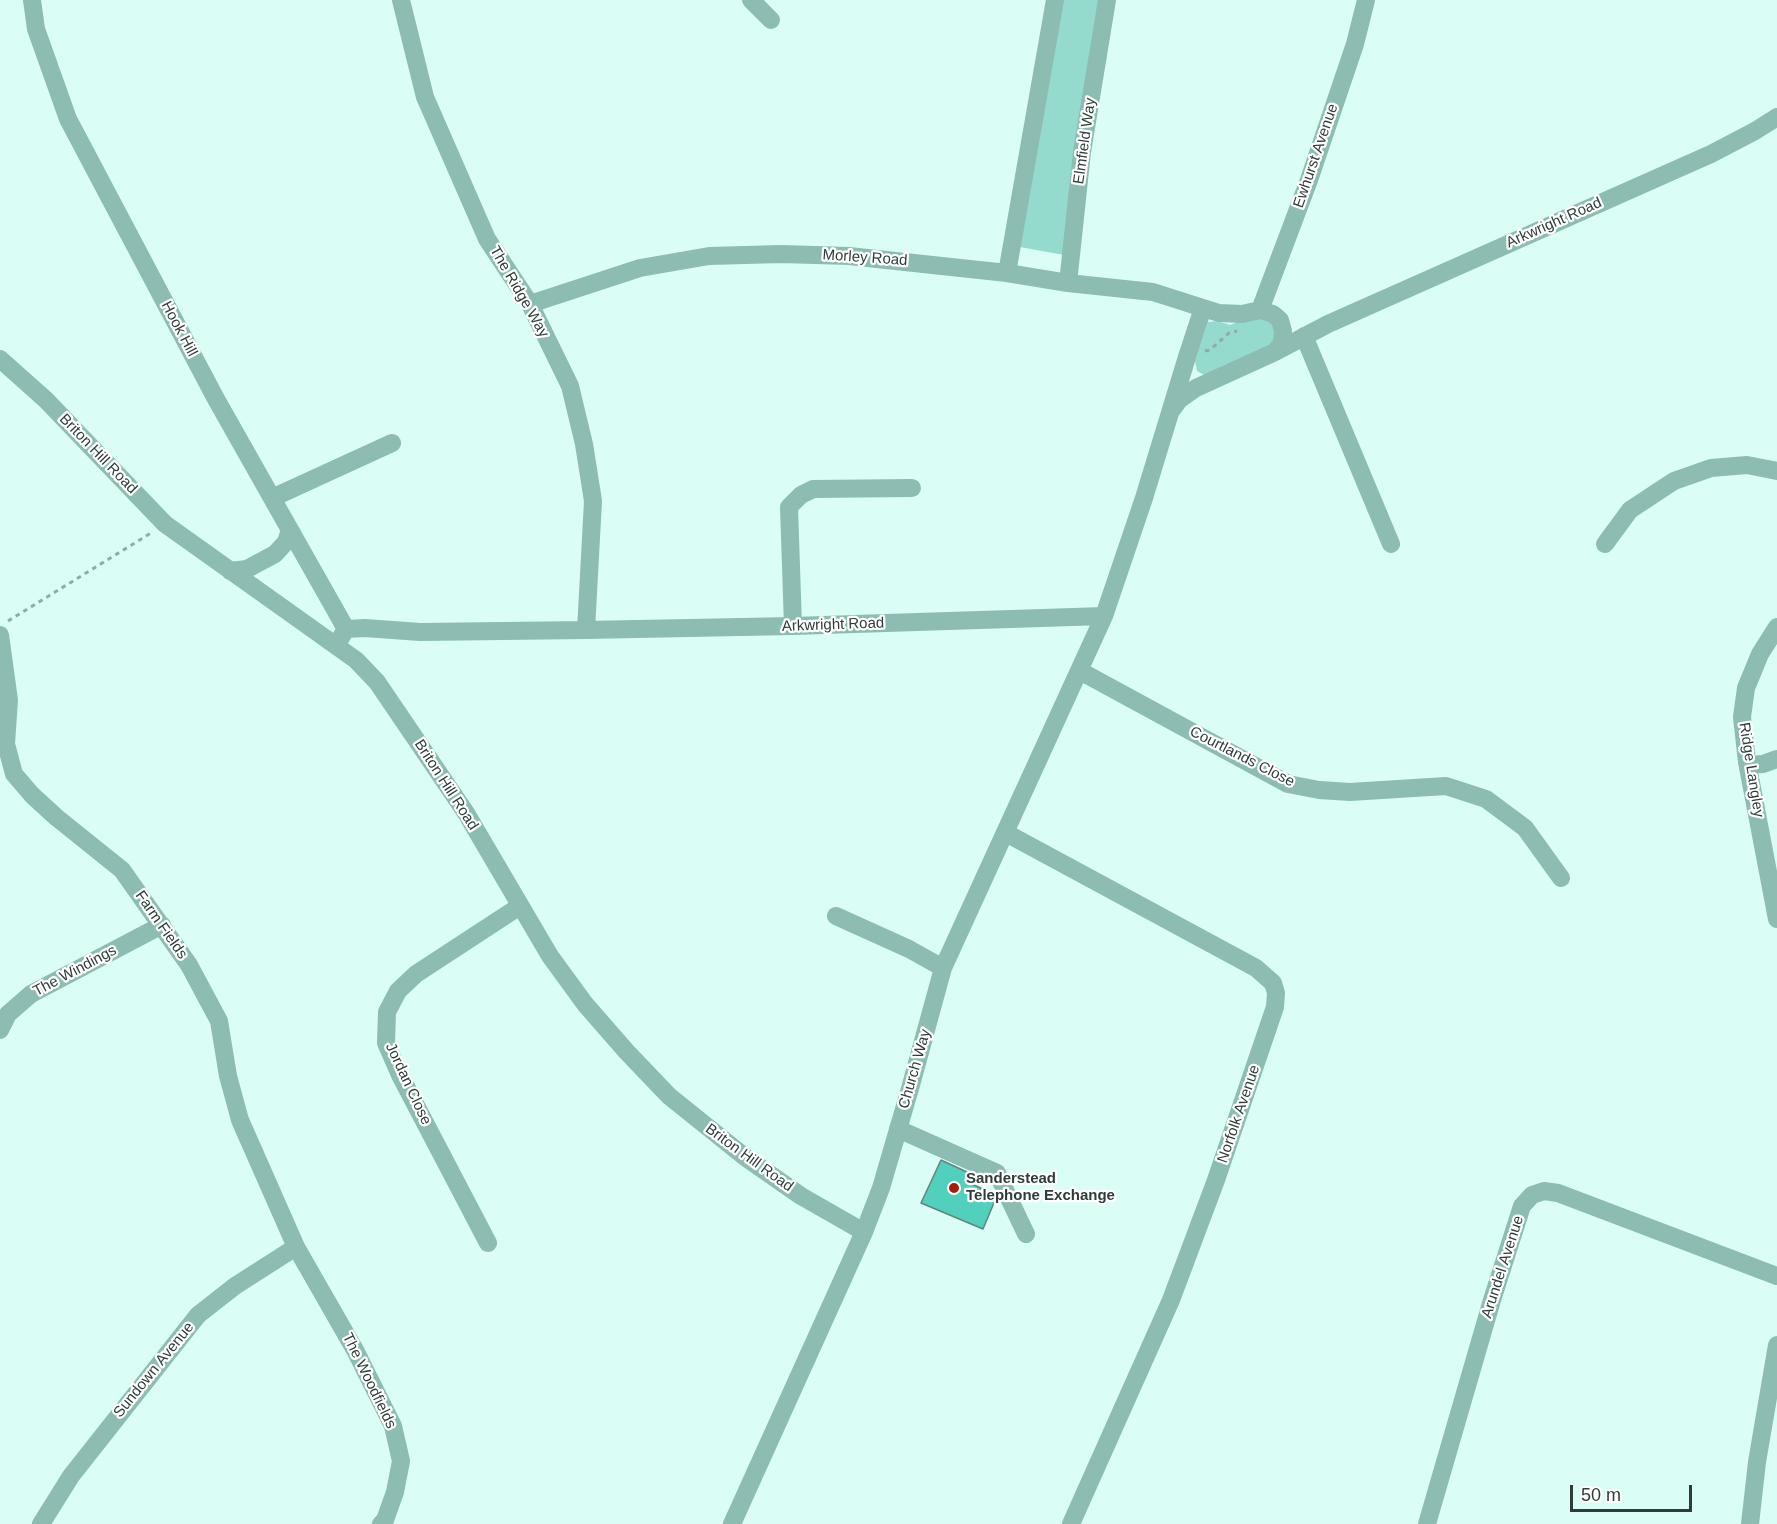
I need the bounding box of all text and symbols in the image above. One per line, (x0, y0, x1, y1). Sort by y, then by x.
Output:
street label: Elmfield Way (1070, 97, 1100, 185)
street label: Ewhurst Avenue (1290, 102, 1342, 210)
street label: Arkwright Road (1504, 194, 1604, 252)
street label: The Ridge Way (486, 243, 552, 341)
street label: Morley Road (822, 246, 908, 270)
street label: Hook Hill (157, 298, 201, 360)
street label: Briton Hill Road (55, 410, 141, 498)
street label: Arkwright Road (781, 614, 885, 636)
street label: Ridge Langley (1735, 721, 1767, 819)
street label: Courtlands Close (1187, 723, 1297, 791)
street label: Briton Hill Road (410, 736, 482, 834)
street label: Farm Fields (131, 887, 191, 963)
street label: The Windings (30, 942, 120, 1000)
street label: Church Way (895, 1027, 935, 1111)
street label: Jordan Close (381, 1040, 435, 1128)
street label: Norfolk Avenue (1214, 1063, 1264, 1165)
street label: Briton Hill Road (702, 1120, 796, 1196)
place label: Sanderstead Telephone Exchange (966, 1170, 1115, 1205)
marker: Sanderstead Telephone Exchange (947, 1181, 961, 1195)
street label: Arundel Avenue (1478, 1214, 1528, 1320)
street label: Sundown Avenue (110, 1319, 198, 1421)
street label: The Woodfields (338, 1330, 400, 1432)
scale bar (1573, 1473, 1694, 1511)
text: 50 m (1581, 1485, 1621, 1505)

